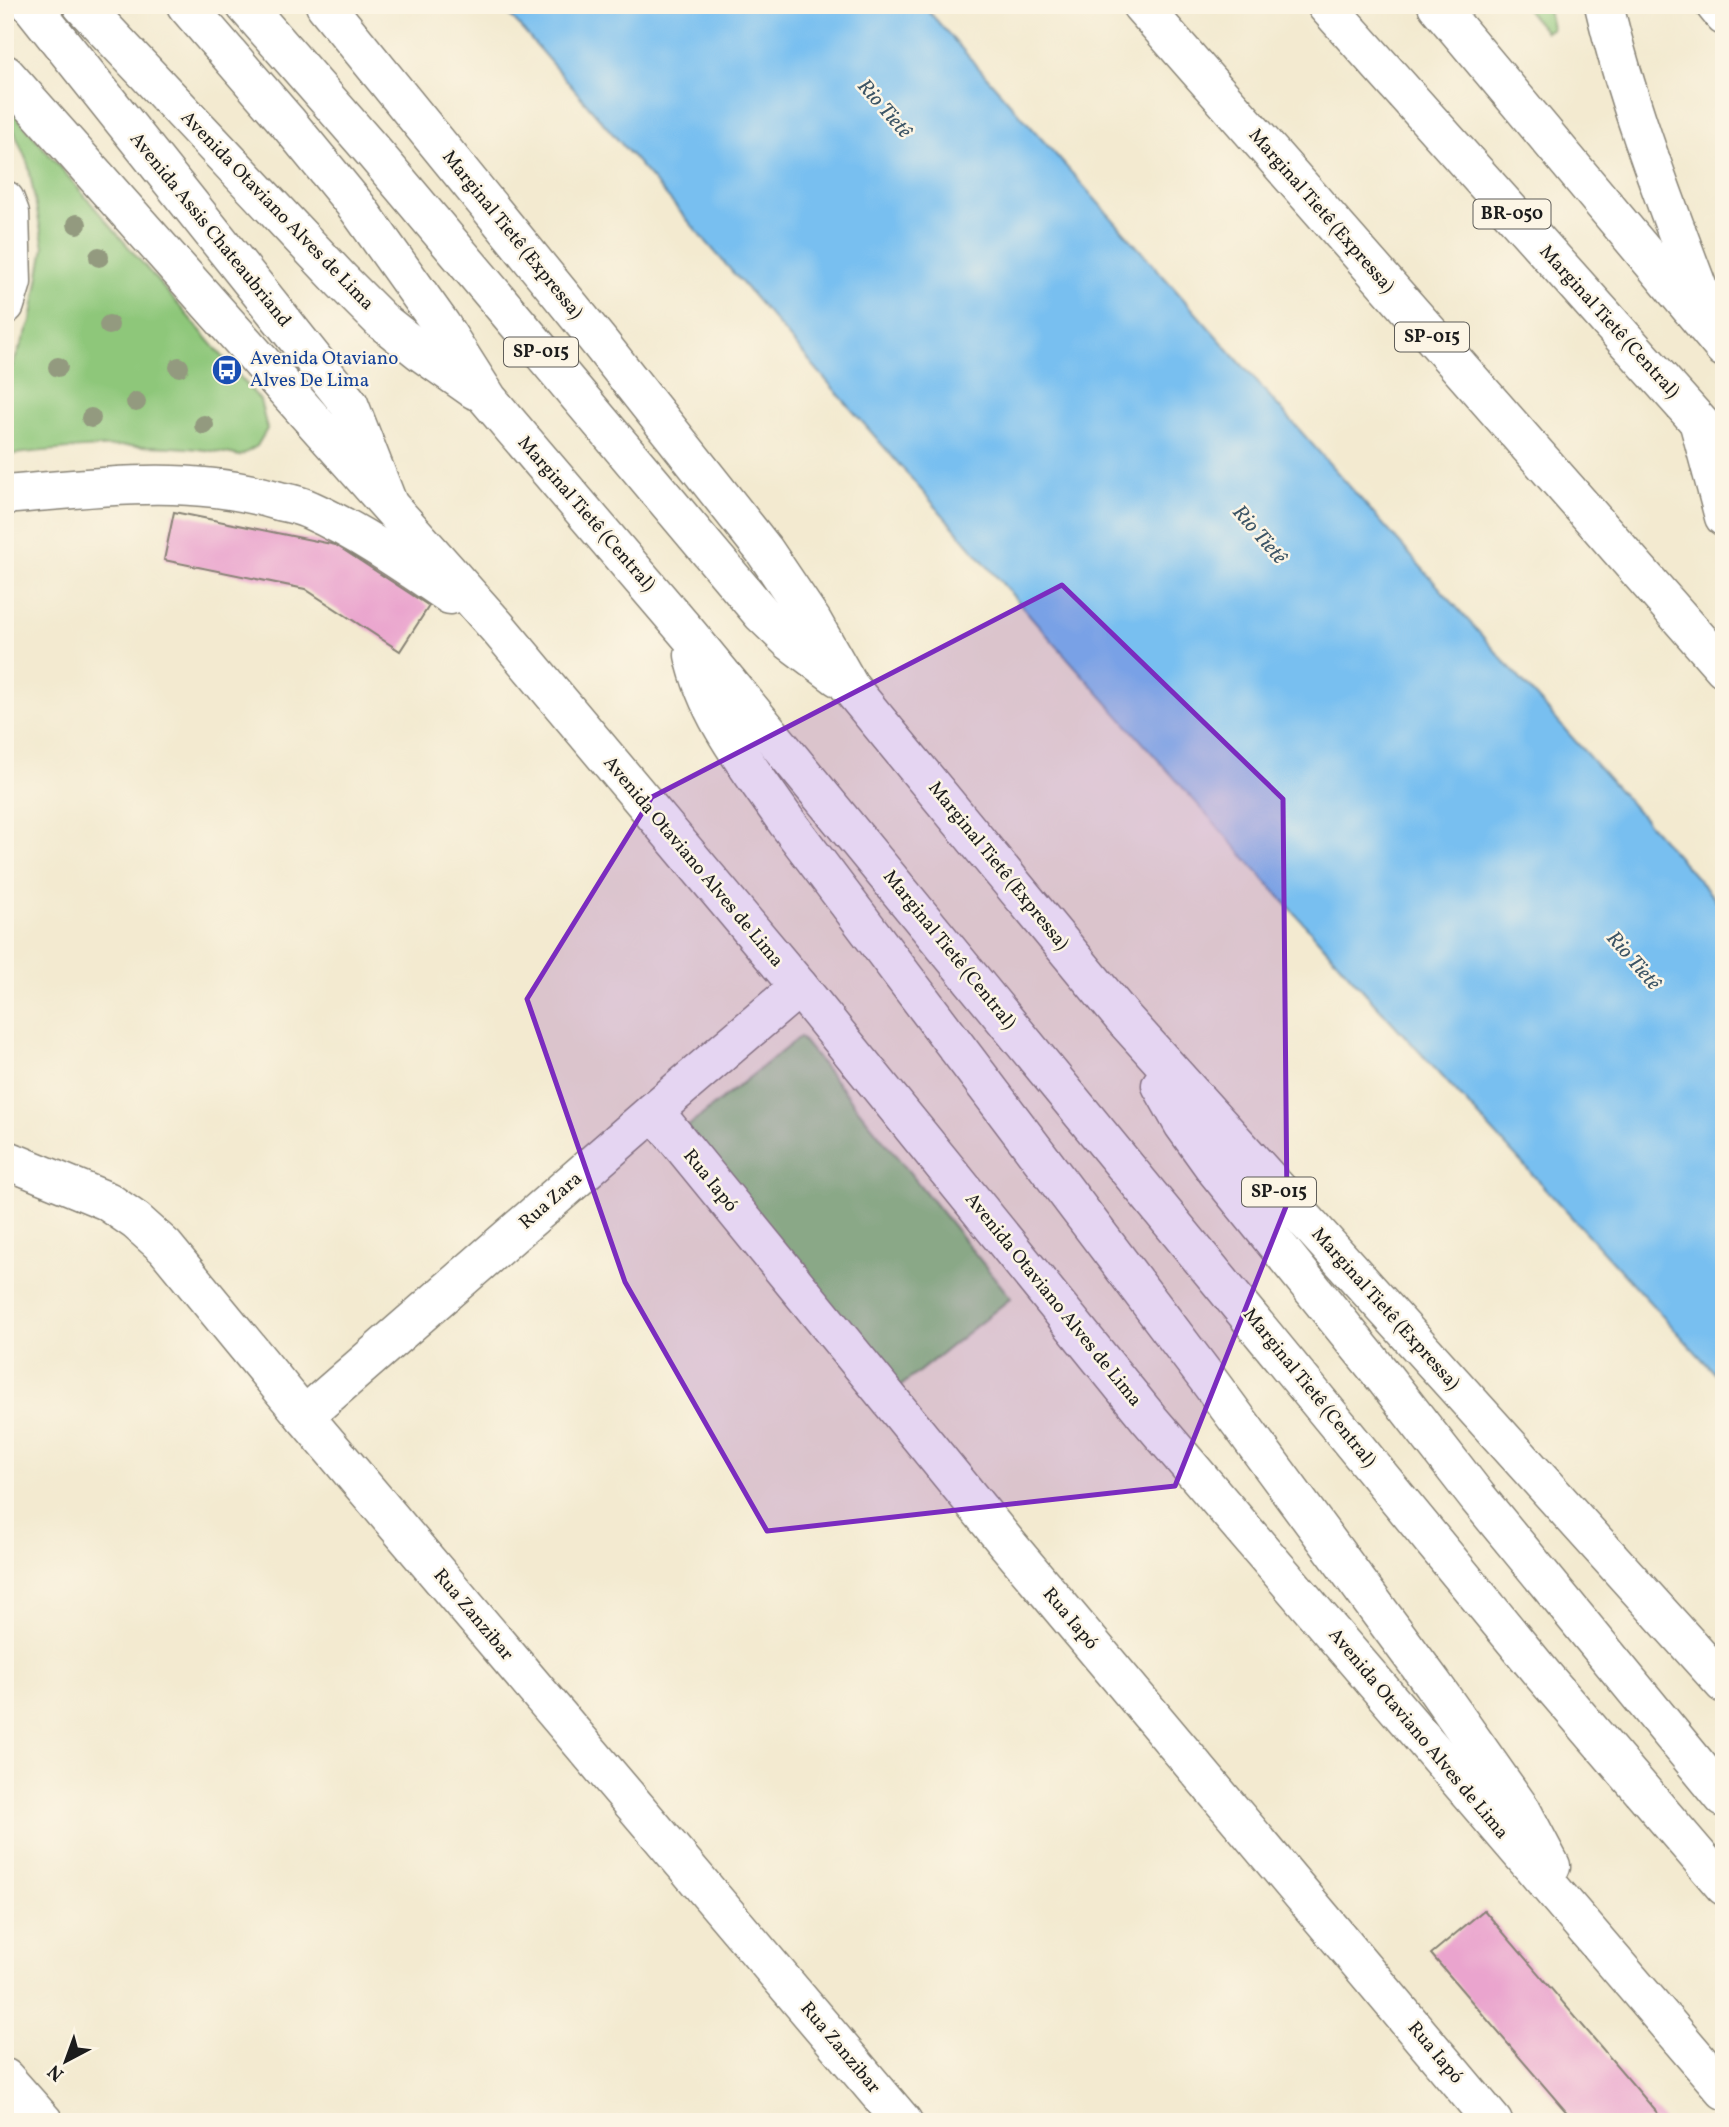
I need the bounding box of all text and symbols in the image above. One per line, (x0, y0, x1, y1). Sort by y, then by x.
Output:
water label: Rio Tietê (850, 73, 919, 146)
street label: Avenida Otaviano Alves de Lima (175, 106, 379, 316)
street label: Marginal Tietê (Expressa) (1242, 123, 1400, 299)
street label: Avenida Assis Chateaubriand (123, 127, 297, 333)
street label: Marginal Tietê (Expressa) (436, 145, 588, 325)
road number: BR-050 (1474, 200, 1550, 229)
street label: Marginal Tietê (Central) (1533, 240, 1685, 404)
road number: SP-015 (1395, 323, 1469, 352)
road number: SP-015 (504, 338, 578, 366)
place label: Avenida Otaviano Alves De Lima (250, 346, 398, 394)
bus stop icon: Avenida Otaviano Alves De Lima (210, 353, 244, 387)
street label: Marginal Tietê (Central) (511, 431, 661, 597)
water label: Rio Tietê (1225, 499, 1294, 572)
street label: Avenida Otaviano Alves de Lima (597, 751, 789, 973)
street label: Marginal Tietê (Expressa) (922, 776, 1074, 956)
street label: Marginal Tietê (Central) (877, 865, 1021, 1035)
water label: Rio Tietê (1599, 925, 1668, 998)
street label: Rua Iapó (677, 1144, 743, 1218)
street label: Rua Zara (514, 1166, 588, 1236)
road number: SP-015 (1242, 1177, 1316, 1206)
street label: Avenida Otaviano Alves de Lima (959, 1188, 1147, 1412)
street label: Marginal Tietê (Expressa) (1305, 1222, 1465, 1396)
street label: Marginal Tietê (Central) (1237, 1303, 1381, 1473)
street label: Rua Zanzibar (427, 1563, 519, 1667)
street label: Rua Iapó (1036, 1582, 1104, 1656)
street label: Avenida Otaviano Alves de Lima (1322, 1623, 1514, 1845)
street label: Rua Zanzibar (794, 1996, 886, 2100)
street label: Rua Iapó (1401, 2016, 1469, 2090)
north arrow (32, 2025, 102, 2096)
text: N (42, 2058, 70, 2087)

